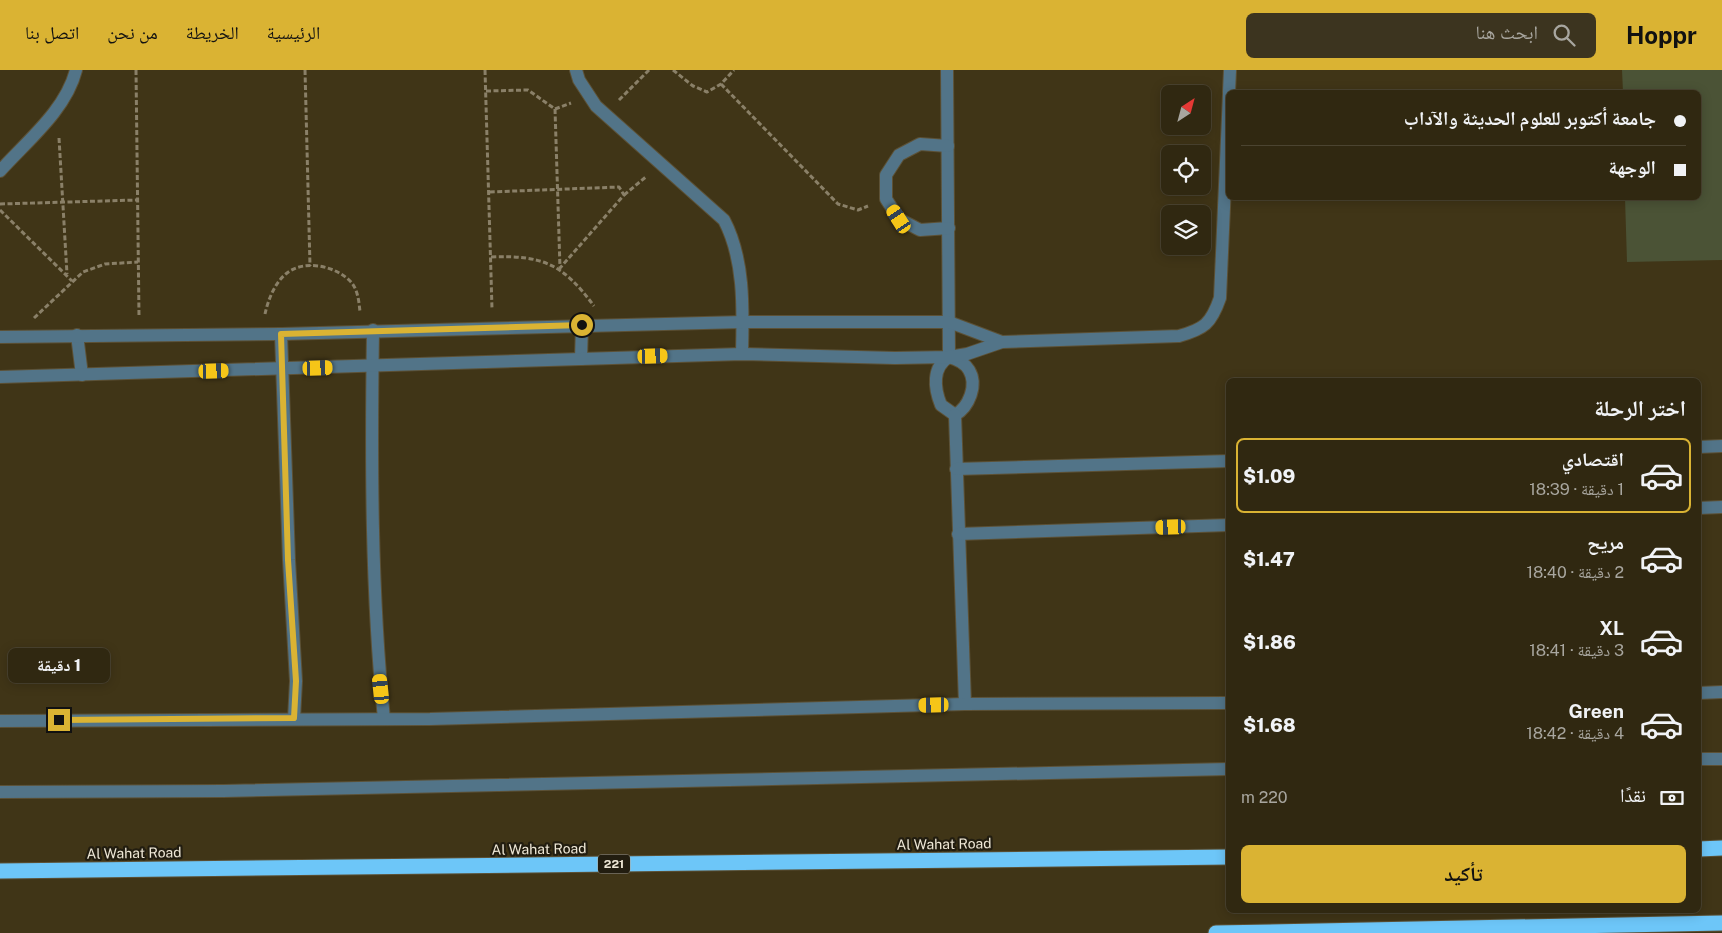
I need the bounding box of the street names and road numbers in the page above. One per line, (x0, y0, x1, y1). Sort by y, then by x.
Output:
street label: Al Wahat Road (896, 835, 992, 853)
street label: Al Wahat Road (491, 840, 587, 858)
street label: Al Wahat Road (86, 844, 182, 862)
road number: 221 (598, 854, 630, 874)

